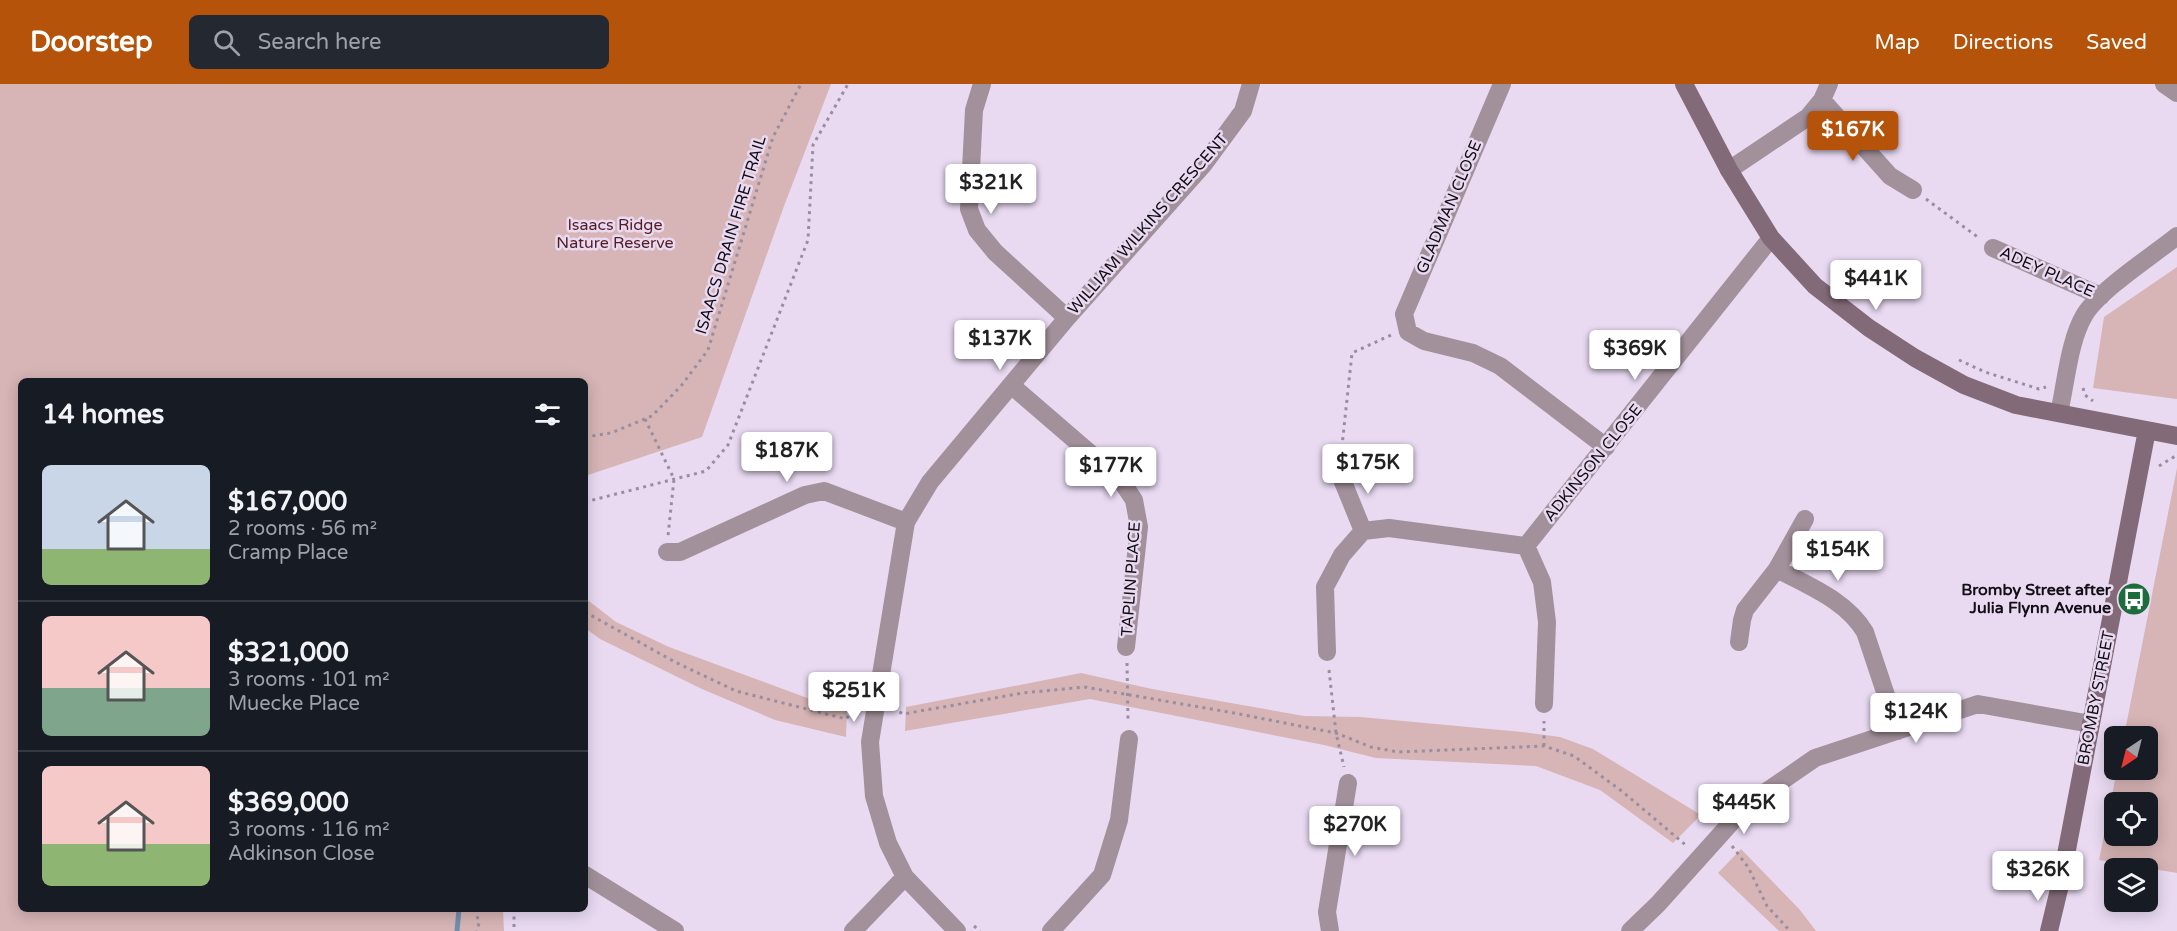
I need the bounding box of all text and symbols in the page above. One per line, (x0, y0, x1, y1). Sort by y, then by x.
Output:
search box (189, 15, 609, 69)
text: Doorstep (30, 25, 153, 59)
icon: search (210, 26, 243, 59)
text: Search here (258, 29, 381, 55)
text: Map (1874, 30, 1920, 55)
text: Directions (1953, 30, 2053, 55)
text: Saved (2086, 30, 2147, 55)
pin: $167K (1811, 111, 1895, 162)
text: $167K (1821, 118, 1885, 142)
street label: WILLIAM WILKINS CRESCENT (1064, 129, 1232, 319)
street label: ISAACS DRAIN FIRE TRAIL (691, 133, 771, 337)
street label: GLADMAN CLOSE (1412, 137, 1486, 277)
pin: $321K (949, 164, 1033, 215)
text: $321K (959, 171, 1023, 195)
park label: Isaacs Ridge Nature Reserve (556, 215, 674, 253)
street label: ADEY PLACE (1997, 242, 2097, 302)
pin: $441K (1834, 260, 1918, 311)
text: $441K (1844, 267, 1908, 291)
pin: $137K (958, 320, 1042, 371)
text: $137K (968, 327, 1032, 351)
pin: $369K (1593, 330, 1677, 381)
text: $369K (1603, 337, 1667, 361)
icon: filters (531, 398, 564, 431)
text: 14 homes (42, 399, 164, 430)
street label: ADKINSON CLOSE (1539, 400, 1647, 526)
pin: $187K (745, 432, 829, 483)
text: $187K (755, 439, 819, 463)
pin: $175K (1326, 444, 1410, 495)
pin: $177K (1069, 447, 1153, 498)
text: $175K (1336, 451, 1400, 475)
text: $177K (1079, 454, 1143, 478)
text: $167,000 (228, 486, 347, 517)
icon: home (90, 489, 162, 561)
text: 2 rooms · 56 m² (228, 517, 377, 541)
street label: TAPLIN PLACE (1117, 521, 1145, 637)
pin: $154K (1796, 531, 1880, 582)
text: $154K (1806, 538, 1870, 562)
text: Cramp Place (228, 541, 348, 565)
place label: Bromby Street after Julia Flynn Avenue (1961, 580, 2112, 618)
bus stop icon: Bromby Street after Julia Flynn Avenue (2116, 581, 2152, 617)
street label: BROMBY STREET (2073, 629, 2119, 767)
text: $321,000 (228, 637, 349, 668)
icon: home (90, 640, 162, 712)
text: 3 rooms · 101 m² (228, 668, 390, 692)
pin: $251K (812, 672, 896, 723)
text: $251K (822, 679, 886, 703)
text: Muecke Place (228, 692, 360, 716)
pin: $124K (1874, 693, 1958, 744)
text: $124K (1884, 700, 1948, 724)
north arrow (2104, 726, 2158, 780)
map controls (2104, 726, 2158, 912)
pin: $445K (1702, 784, 1786, 835)
text: $369,000 (228, 787, 349, 818)
icon: home (90, 790, 162, 862)
text: $445K (1712, 791, 1776, 815)
button: locate (2104, 792, 2158, 846)
pin: $270K (1313, 806, 1397, 857)
text: $270K (1323, 813, 1387, 837)
text: 3 rooms · 116 m² (228, 818, 390, 842)
text: Adkinson Close (228, 842, 374, 866)
pin: $326K (1996, 851, 2080, 902)
text: $326K (2006, 858, 2070, 882)
button: layers (2104, 858, 2158, 912)

